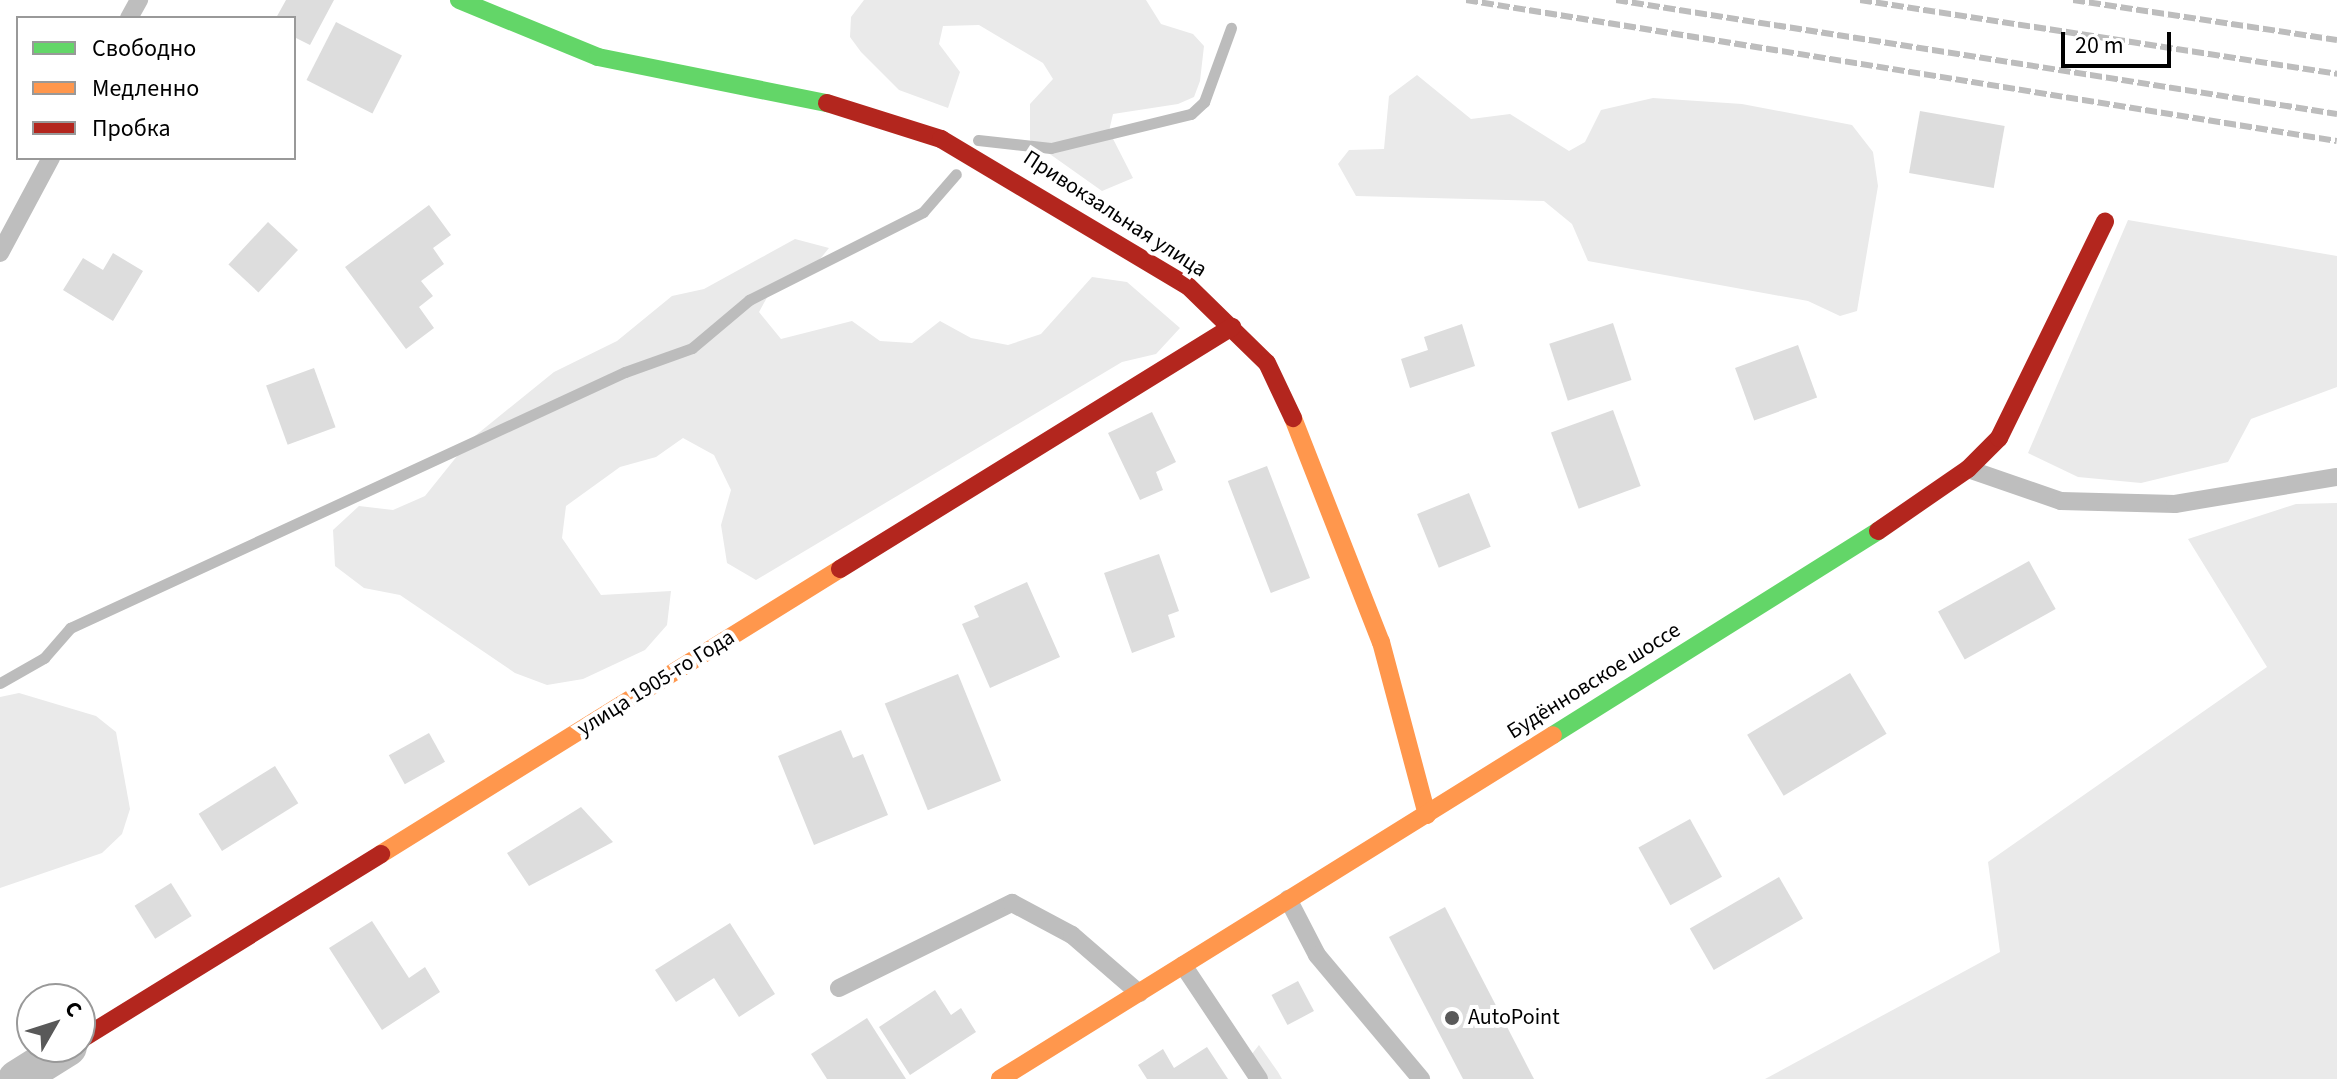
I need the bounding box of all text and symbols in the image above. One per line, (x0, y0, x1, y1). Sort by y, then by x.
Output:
legend (16, 16, 296, 160)
scale bar (2065, 16, 2175, 66)
text: 20 m (2075, 28, 2124, 63)
text: Свободно (92, 31, 196, 66)
text: Медленно (92, 71, 199, 106)
text: Пробка (92, 111, 171, 146)
street label: Привокзальная улица (1018, 145, 1212, 283)
street label: Будённовское шоссе (1503, 617, 1685, 745)
street label: улица 1905-го Года (572, 624, 740, 742)
north arrow (16, 983, 96, 1063)
text: С (57, 994, 90, 1024)
place label: AutoPoint (1468, 1005, 1560, 1031)
marker: AutoPoint (1443, 1009, 1461, 1027)

